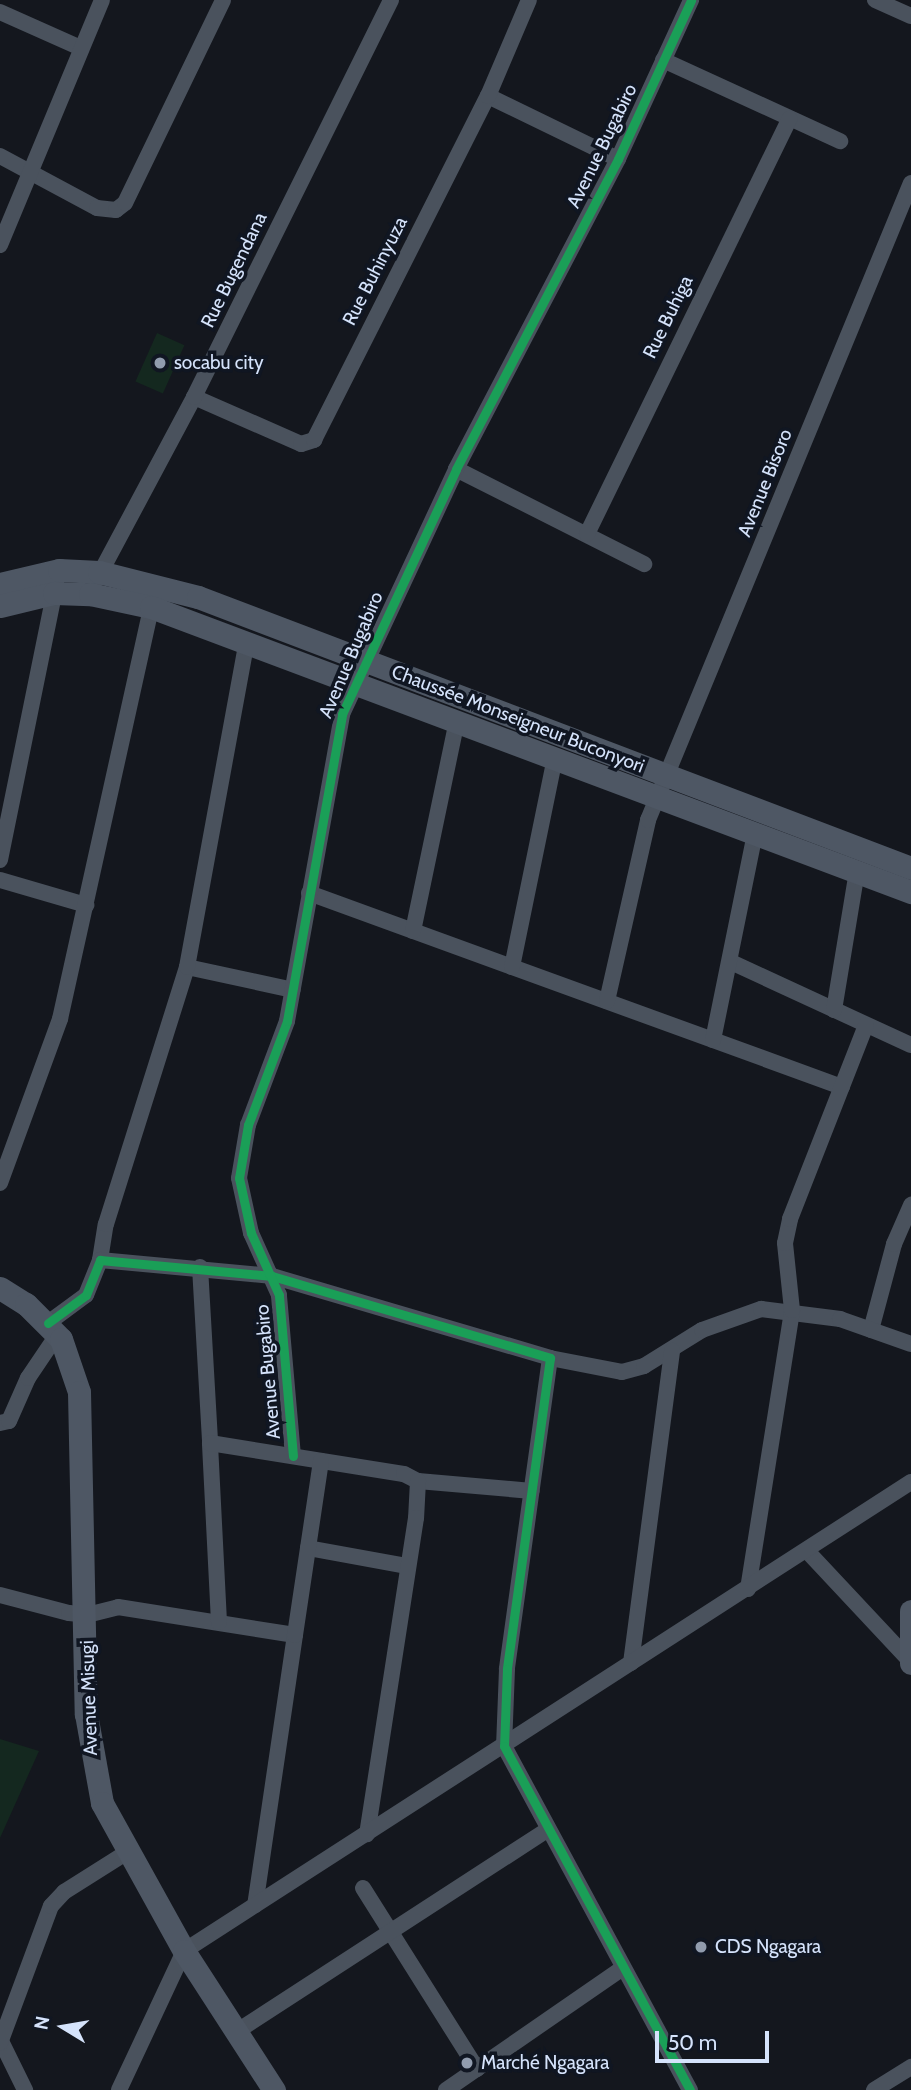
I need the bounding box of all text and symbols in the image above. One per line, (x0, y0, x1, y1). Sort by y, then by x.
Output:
street label: Avenue Bugabiro (562, 80, 642, 212)
street label: Rue Bugendana (196, 209, 272, 331)
street label: Rue Buhinyuza (338, 213, 412, 329)
street label: Rue Buhiga (638, 272, 698, 362)
place label: socabu city (174, 352, 263, 374)
marker: socabu city (152, 355, 168, 371)
street label: Avenue Bisoro (733, 426, 797, 540)
street label: Avenue Bugabiro (314, 588, 388, 722)
street label: Chaussée Monseigneur Buconyori (388, 660, 648, 778)
street label: Avenue Bugabiro (251, 1304, 285, 1440)
street label: Avenue Misugi (76, 1640, 102, 1756)
place label: CDS Ngagara (715, 1936, 821, 1958)
marker: CDS Ngagara (693, 1939, 709, 1955)
north arrow (28, 1992, 98, 2062)
text: N (29, 2014, 54, 2032)
scale bar (659, 2016, 773, 2060)
text: 50 m (668, 2030, 717, 2055)
place label: Marché Ngagara (481, 2052, 609, 2074)
marker: Marché Ngagara (459, 2055, 475, 2071)

